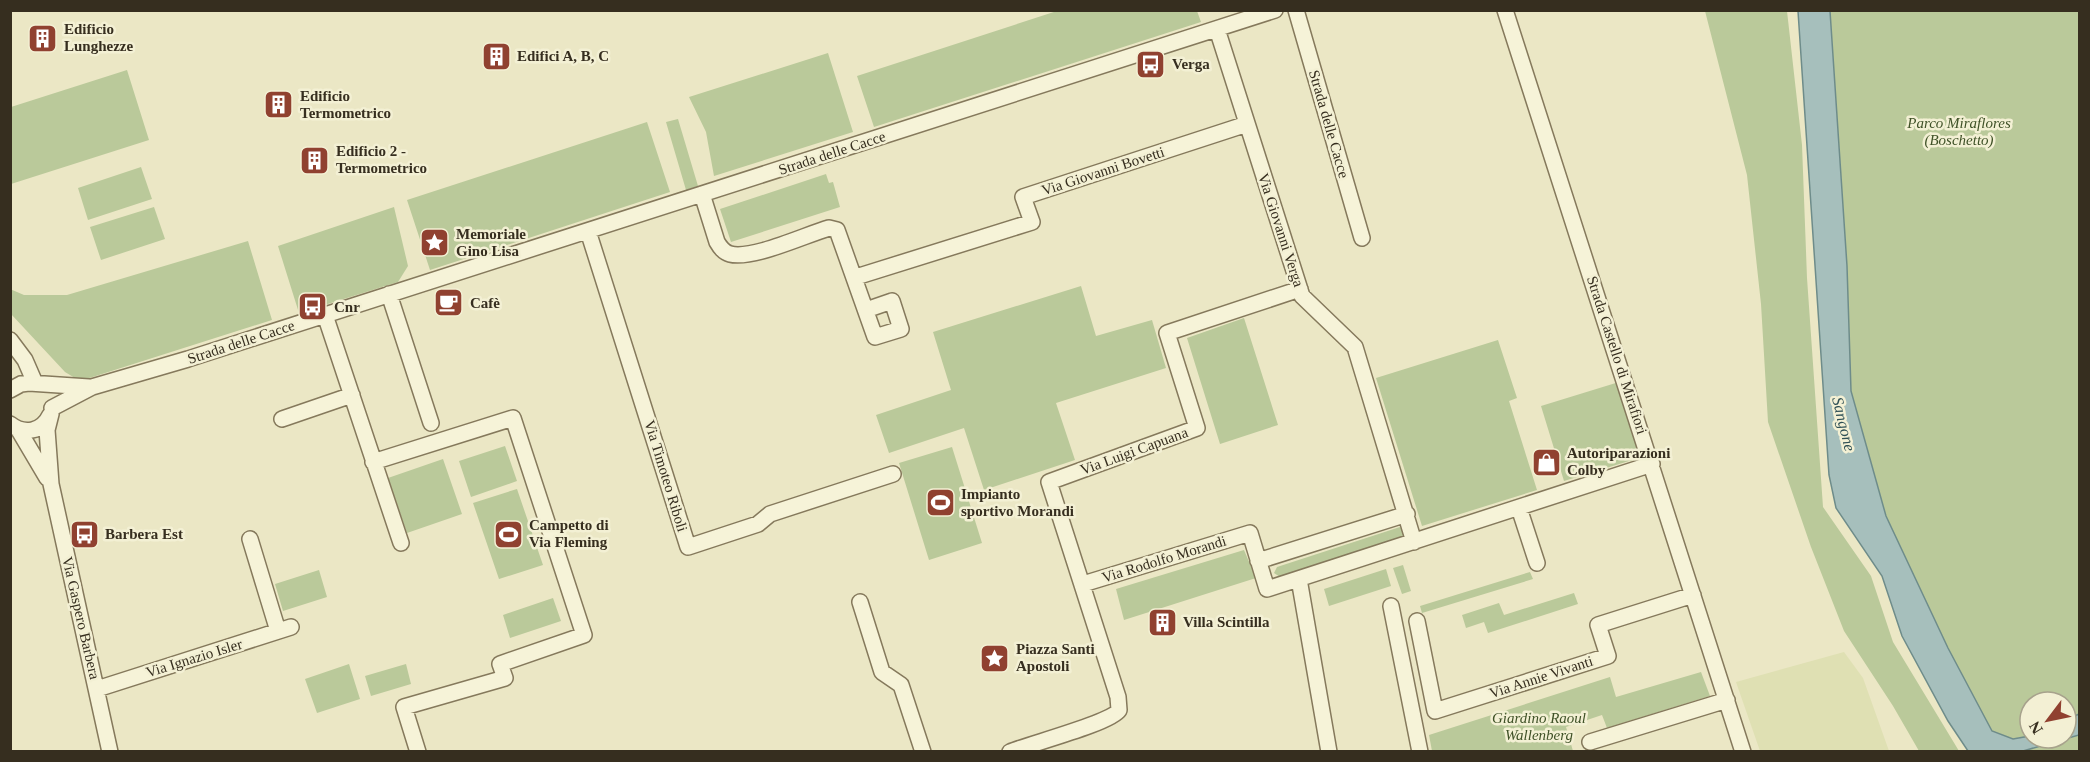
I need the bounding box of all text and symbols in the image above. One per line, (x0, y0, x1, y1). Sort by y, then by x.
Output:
place label: Edificio Lunghezze (64, 21, 134, 54)
building icon: Edificio Lunghezze (27, 22, 59, 54)
building icon: Edifici A, B, C (480, 40, 512, 72)
place label: Edifici A, B, C (517, 48, 609, 64)
bus stop icon: Verga (1135, 48, 1167, 80)
place label: Verga (1172, 56, 1210, 72)
street label: Strada delle Cacce (1306, 68, 1352, 180)
place label: Edificio Termometrico (300, 88, 391, 121)
building icon: Edificio Termometrico (263, 89, 295, 121)
park label: Parco Miraflores (Boschetto) (1906, 115, 2011, 149)
street label: Strada delle Cacce (776, 128, 888, 178)
place label: Edificio 2 - Termometrico (336, 143, 427, 176)
building icon: Edificio 2 - Termometrico (299, 144, 331, 176)
street label: Via Giovanni Bovetti (1040, 144, 1166, 198)
street label: Via Giovanni Verga (1255, 171, 1307, 289)
place label: Memoriale Gino Lisa (456, 226, 526, 259)
place icon: Memoriale Gino Lisa (419, 227, 451, 259)
street label: Strada Castello di Mirafiori (1584, 274, 1650, 436)
cafe icon: Cafè (433, 287, 465, 319)
bus stop icon: Cnr (297, 291, 329, 323)
place label: Cafè (470, 295, 500, 311)
place label: Cnr (334, 299, 360, 315)
street label: Strada delle Cacce (185, 317, 297, 367)
water label: Sangone (1828, 395, 1859, 453)
street label: Via Timoteo Riboli (641, 418, 691, 534)
street label: Via Luigi Capuana (1078, 424, 1190, 478)
place label: Autoriparazioni Colby (1567, 445, 1670, 478)
shop icon: Autoriparazioni Colby (1530, 446, 1562, 478)
place label: Impianto sportivo Morandi (961, 486, 1074, 519)
sports icon: Impianto sportivo Morandi (924, 487, 956, 519)
place label: Campetto di Via Fleming (529, 517, 609, 550)
bus stop icon: Barbera Est (68, 518, 100, 550)
sports icon: Campetto di Via Fleming (492, 518, 524, 550)
place label: Barbera Est (105, 526, 183, 542)
street label: Via Rodolfo Morandi (1100, 532, 1228, 586)
street label: Via Gaspero Barbera (59, 555, 103, 681)
building icon: Villa Scintilla (1146, 606, 1178, 638)
place label: Villa Scintilla (1183, 614, 1270, 630)
street label: Via Ignazio Isler (144, 636, 244, 680)
place label: Piazza Santi Apostoli (1016, 641, 1095, 674)
place icon: Piazza Santi Apostoli (979, 642, 1011, 674)
street label: Via Annie Vivanti (1487, 653, 1595, 701)
north arrow (2018, 690, 2078, 750)
park label: Giardino Raoul Wallenberg (1492, 710, 1586, 743)
text: N (2025, 718, 2046, 737)

